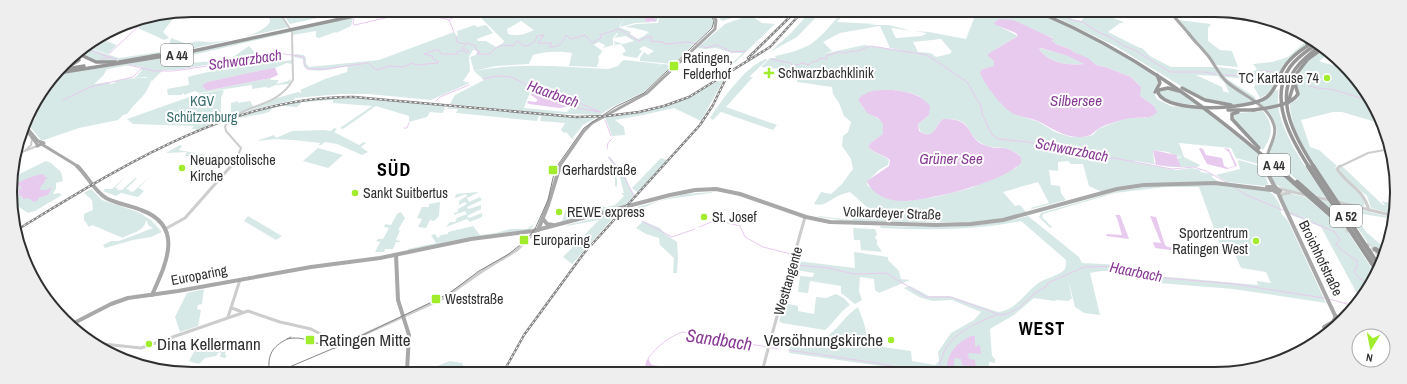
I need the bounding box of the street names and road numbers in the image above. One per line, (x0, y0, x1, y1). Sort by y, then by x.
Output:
road number: A 44 (161, 44, 193, 66)
road number: A 44 (1258, 154, 1290, 176)
street label: Volkardeyer Straße (843, 202, 941, 224)
road number: A 52 (1330, 205, 1362, 227)
street label: Broichhofstraße (1295, 217, 1347, 299)
street label: Westtangente (770, 245, 806, 317)
street label: Europaring (169, 261, 229, 289)

